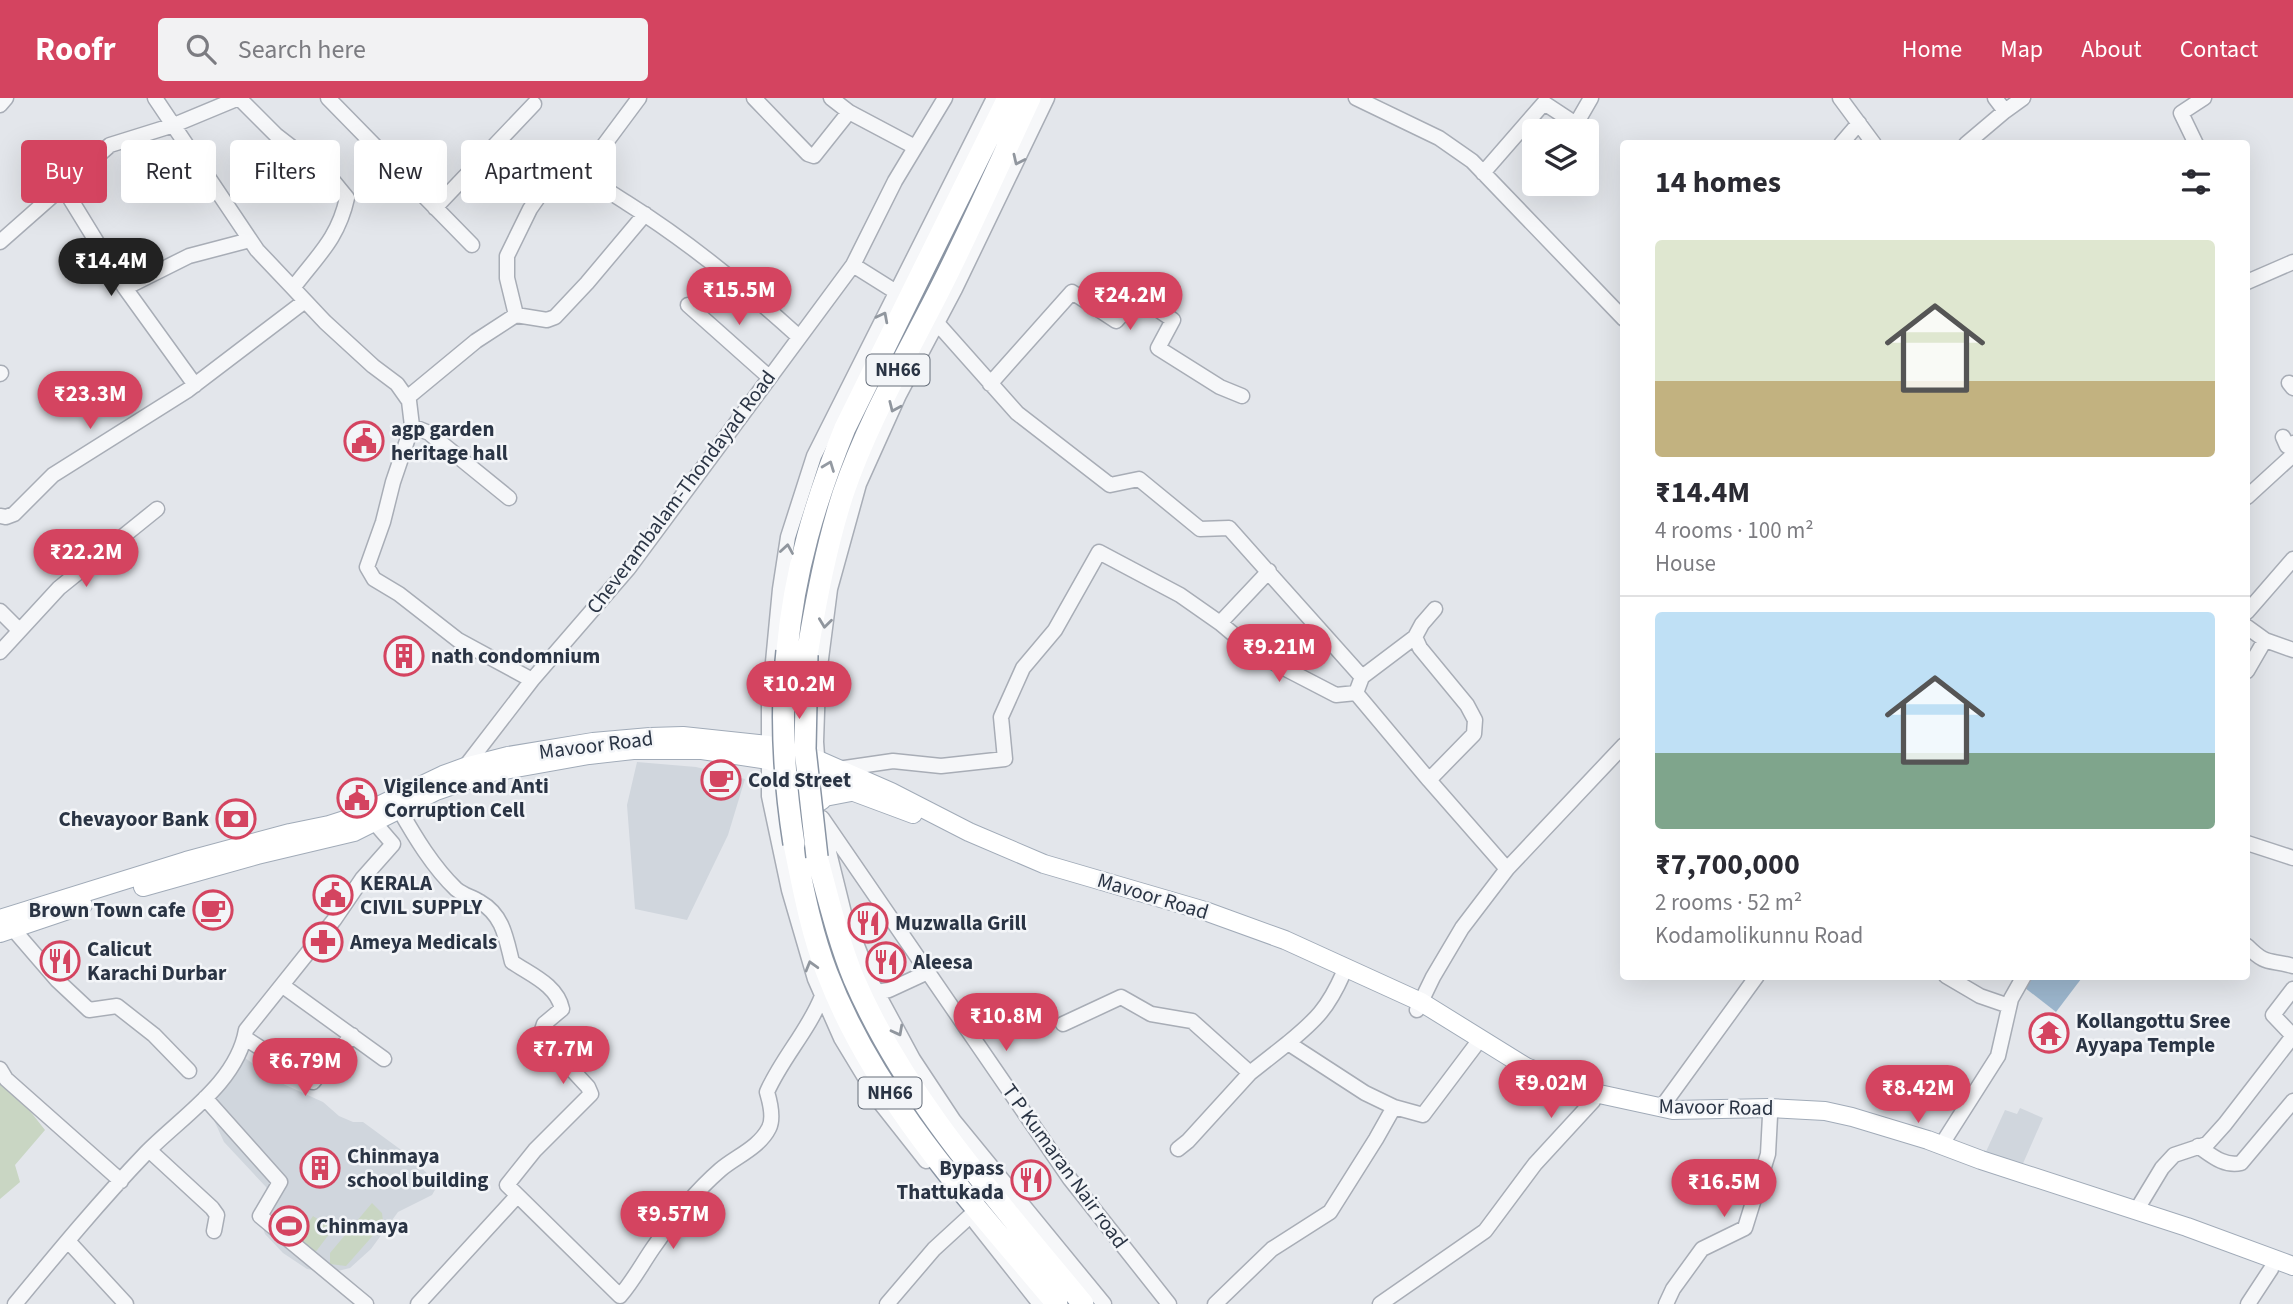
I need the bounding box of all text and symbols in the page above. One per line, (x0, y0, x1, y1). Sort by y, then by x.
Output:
search box (158, 18, 648, 81)
text: Roofr (35, 26, 116, 73)
icon: search (182, 30, 220, 68)
text: Search here (238, 31, 366, 68)
text: Home (1902, 32, 1962, 67)
text: Map (2000, 32, 2043, 67)
text: About (2081, 32, 2142, 67)
text: Contact (2180, 32, 2258, 67)
map controls (1522, 119, 1599, 196)
button: layers (1522, 119, 1599, 196)
chip: Buy (21, 140, 107, 203)
chip: Rent (121, 140, 216, 203)
chip: Filters (230, 140, 340, 203)
chip: New (354, 140, 447, 203)
chip: Apartment (461, 140, 616, 203)
one-way arrow (1012, 153, 1026, 165)
text: 14 homes (1655, 161, 1781, 204)
icon: filters (2177, 163, 2215, 201)
pin: ₹14.4M (54, 238, 168, 298)
text: ₹14.4M (74, 244, 148, 277)
pin: ₹15.5M (682, 268, 796, 327)
pin: ₹24.2M (1073, 272, 1187, 332)
text: ₹15.5M (702, 273, 776, 306)
text: ₹24.2M (1093, 278, 1167, 311)
icon: home (1872, 285, 1998, 411)
one-way arrow (875, 312, 889, 324)
road number: NH66 (866, 354, 930, 386)
street label: Cheverambalam-Thondayad Road (579, 364, 783, 620)
pin: ₹23.3M (33, 372, 147, 431)
text: ₹23.3M (53, 377, 127, 410)
one-way arrow (888, 400, 902, 412)
place label: agp garden heritage hall (391, 414, 508, 468)
public building icon: agp garden heritage hall (343, 420, 385, 462)
one-way arrow (821, 460, 835, 472)
text: ₹14.4M (1655, 471, 1750, 514)
text: 4 rooms · 100 m² (1655, 514, 1814, 547)
pin: ₹22.2M (29, 530, 143, 589)
text: ₹22.2M (49, 535, 123, 568)
one-way arrow (778, 543, 793, 555)
text: House (1655, 547, 1716, 580)
one-way arrow (818, 617, 833, 629)
pin: ₹9.21M (1222, 624, 1336, 684)
text: ₹9.21M (1242, 630, 1316, 663)
building icon: nath condomnium (383, 635, 425, 677)
place label: nath condomnium (431, 641, 600, 671)
icon: home (1872, 657, 1998, 783)
pin: ₹10.2M (742, 662, 856, 721)
text: ₹10.2M (762, 667, 836, 700)
street label: Mavoor Road (537, 723, 655, 767)
cafe icon: Cold Street (700, 759, 742, 801)
place label: Cold Street (748, 765, 851, 795)
place label: Vigilence and Anti Corruption Cell (383, 771, 549, 825)
public building icon: Vigilence and Anti Corruption Cell (336, 777, 378, 819)
bank icon: Chevayoor Bank (215, 798, 257, 840)
place label: Chevayoor Bank (58, 804, 209, 834)
text: ₹7,700,000 (1655, 843, 1800, 886)
street label: Mavoor Road (1094, 865, 1212, 927)
place label: KERALA CIVIL SUPPLY (360, 868, 483, 922)
public building icon: KERALA CIVIL SUPPLY (312, 874, 354, 916)
text: 2 rooms · 52 m² (1655, 886, 1802, 919)
cafe icon: Brown Town cafe (192, 889, 234, 931)
place label: Brown Town cafe (29, 895, 186, 925)
restaurant icon: Muzwalla Grill (847, 902, 889, 944)
place label: Muzwalla Grill (895, 908, 1027, 938)
text: Kodamolikunnu Road (1655, 919, 1863, 952)
pharmacy icon: Ameya Medicals (302, 921, 344, 963)
place label: Ameya Medicals (349, 927, 497, 957)
place label: Calicut Karachi Durbar (87, 934, 227, 988)
restaurant icon: Calicut Karachi Durbar (39, 940, 81, 982)
restaurant icon: Aleesa (865, 941, 907, 983)
place label: Aleesa (912, 947, 973, 977)
one-way arrow (804, 960, 819, 972)
pin: ₹10.8M (949, 993, 1063, 1053)
text: ₹10.8M (969, 999, 1043, 1032)
place label: Kollangottu Sree Ayyapa Temple (2075, 1006, 2231, 1060)
temple icon: Kollangottu Sree Ayyapa Temple (2028, 1012, 2070, 1054)
one-way arrow (889, 1024, 903, 1036)
pin: ₹7.7M (514, 1026, 612, 1086)
text: ₹7.7M (533, 1032, 593, 1065)
pin: ₹6.79M (248, 1038, 362, 1098)
text: ₹6.79M (268, 1044, 342, 1077)
pin: ₹9.02M (1494, 1060, 1608, 1120)
text: ₹9.02M (1514, 1066, 1588, 1099)
pin: ₹8.42M (1861, 1066, 1975, 1125)
text: ₹8.42M (1881, 1071, 1955, 1104)
road number: NH66 (858, 1077, 922, 1108)
street label: T P Kumaran Nair road (995, 1077, 1135, 1255)
street label: Mavoor Road (1658, 1091, 1774, 1123)
place label: Chinmaya school building (347, 1141, 488, 1195)
building icon: Chinmaya school building (299, 1147, 341, 1189)
place label: Bypass Thattukada (897, 1153, 1004, 1207)
restaurant icon: Bypass Thattukada (1010, 1159, 1052, 1201)
pin: ₹16.5M (1667, 1160, 1781, 1219)
text: ₹16.5M (1687, 1165, 1761, 1198)
pin: ₹9.57M (616, 1192, 730, 1251)
text: ₹9.57M (636, 1197, 710, 1230)
sports icon: Chinmaya (268, 1205, 310, 1247)
place label: Chinmaya (316, 1211, 409, 1241)

